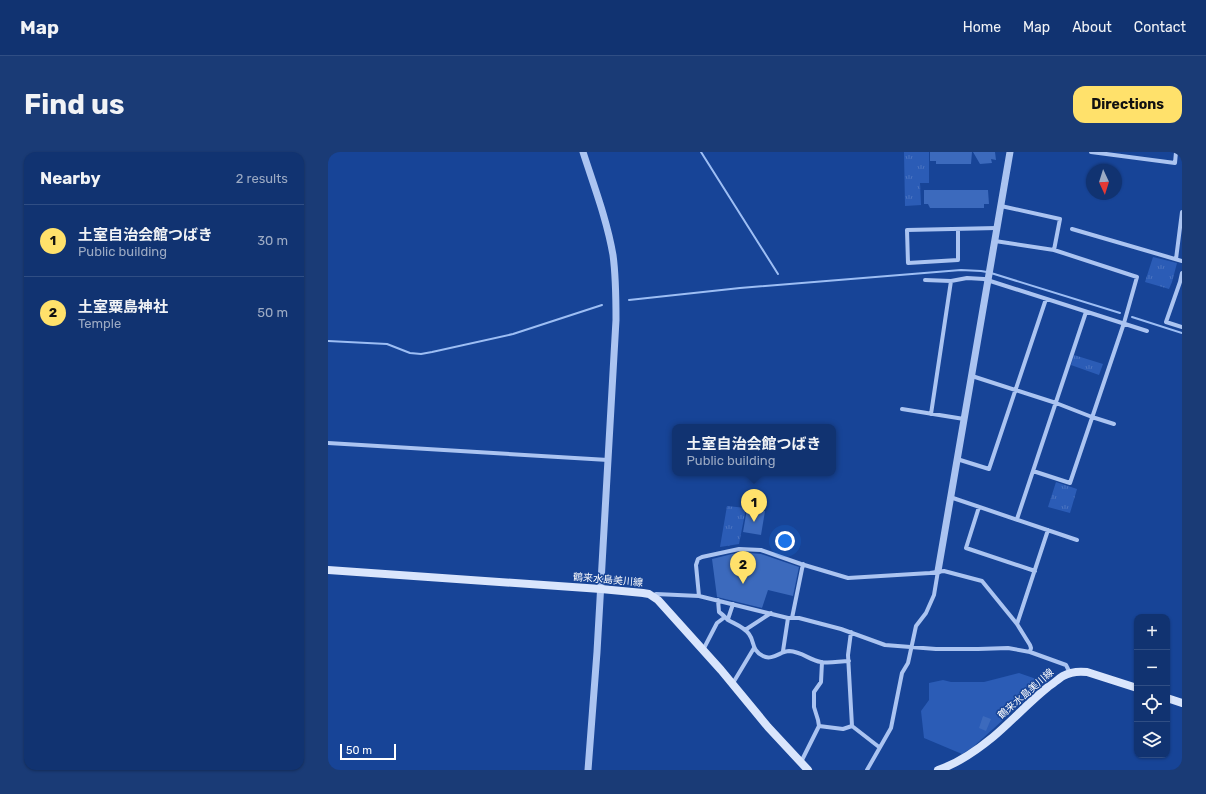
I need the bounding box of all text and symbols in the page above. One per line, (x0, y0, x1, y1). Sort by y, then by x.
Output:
text: Map (20, 16, 59, 39)
text: Home (963, 19, 1001, 36)
text: Map (1023, 19, 1050, 36)
text: About (1072, 19, 1112, 36)
text: Contact (1134, 19, 1186, 36)
button: Directions (1073, 86, 1182, 123)
text: Find us (24, 88, 124, 121)
north arrow (1086, 164, 1122, 200)
text: Nearby (40, 168, 101, 188)
text: 2 results (236, 171, 288, 186)
text: 土室自治会館つばき (78, 226, 213, 244)
text: 1 (50, 233, 56, 248)
text: 30 m (257, 233, 288, 248)
text: Public building (78, 244, 167, 259)
text: 土室粟島神社 (78, 298, 168, 316)
text: 2 (49, 305, 57, 320)
text: 50 m (257, 305, 288, 320)
text: Temple (78, 316, 121, 331)
popup (672, 424, 836, 476)
text: 土室自治会館つばき (686, 435, 822, 453)
text: Public building (686, 453, 775, 468)
pin: 1 (741, 489, 767, 522)
your location (775, 531, 795, 551)
pin: 2 (730, 551, 756, 584)
street label: 鶴来水島美川線 (573, 571, 643, 589)
map controls (1134, 614, 1170, 758)
button: + (1134, 614, 1170, 650)
button: − (1134, 650, 1170, 686)
street label: 鶴来水島美川線 (996, 667, 1056, 721)
button: locate (1134, 686, 1170, 722)
button: layers (1134, 722, 1170, 758)
scale bar (340, 742, 396, 761)
text: 50 m (346, 744, 372, 757)

